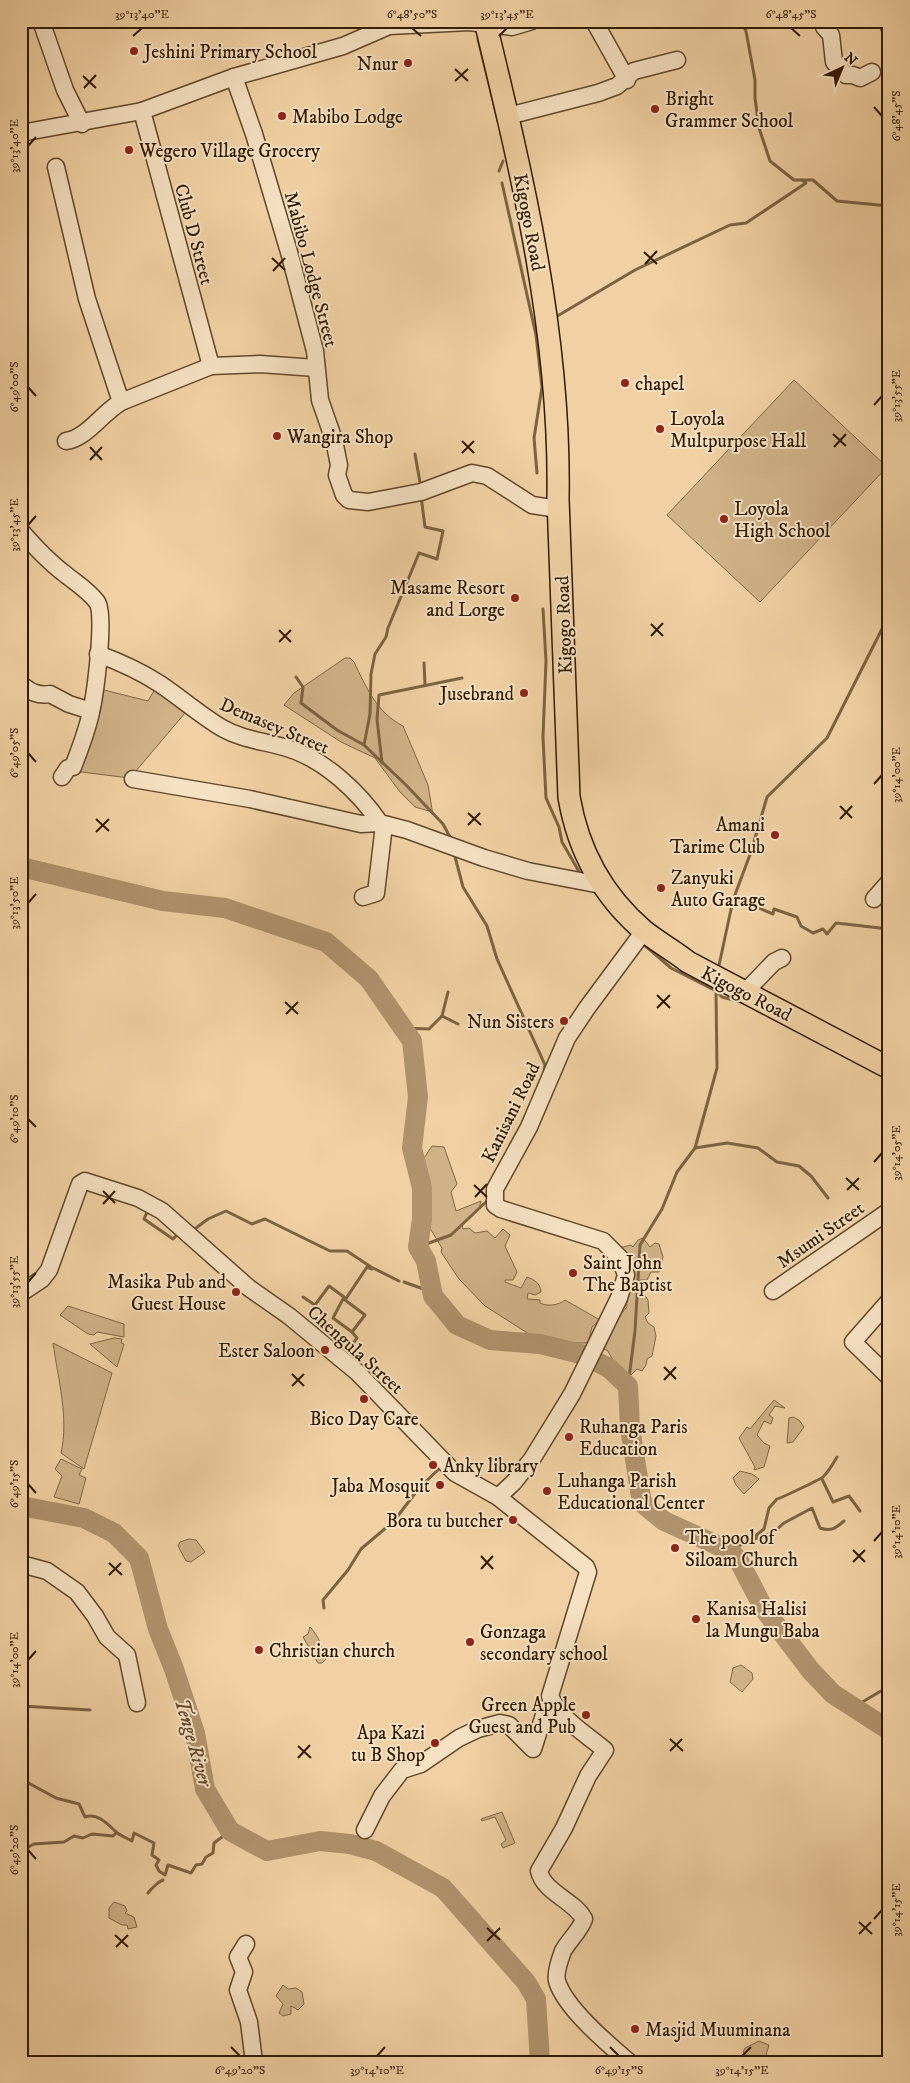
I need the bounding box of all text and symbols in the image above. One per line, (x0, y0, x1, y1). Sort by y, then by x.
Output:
text: 39°13'40"E (115, 7, 170, 22)
text: 6°48'50"S (387, 7, 437, 22)
text: 39°13'45"E (480, 7, 534, 22)
text: 6°48'45"S (765, 7, 817, 22)
place label: Jeshini Primary School (142, 41, 317, 64)
north arrow (818, 42, 868, 92)
marker: Jeshini Primary School (128, 45, 140, 57)
text: N (840, 49, 861, 70)
place label: Nnur (357, 53, 398, 76)
marker: Nnur (402, 57, 414, 69)
place label: Bright Grammer School (665, 88, 793, 133)
text: 6°48'45"S (889, 90, 904, 142)
marker: Bright Grammer School (649, 103, 661, 115)
place label: Mabibo Lodge (292, 106, 403, 129)
marker: Mabibo Lodge (276, 110, 288, 122)
text: 39°13'40"E (7, 118, 22, 173)
place label: Wegero Village Grocery (138, 140, 321, 163)
marker: Wegero Village Grocery (123, 144, 135, 156)
street label: Kigogo Road (508, 172, 549, 273)
street label: Club D Street (169, 181, 218, 287)
street label: Mabibo Lodge Street (279, 189, 342, 350)
text: 6°49'00"S (7, 361, 22, 413)
text: 39°13'55"E (889, 369, 904, 422)
place label: chapel (635, 373, 685, 396)
marker: chapel (619, 377, 631, 389)
place label: Loyola Multpurpose Hall (670, 408, 807, 453)
marker: Loyola Multpurpose Hall (654, 423, 666, 435)
place label: Wangira Shop (286, 426, 393, 449)
marker: Wangira Shop (271, 430, 283, 442)
text: 39°13'45"E (7, 498, 22, 552)
place label: Loyola High School (734, 498, 831, 543)
marker: Loyola High School (718, 513, 730, 525)
street label: Kigogo Road (551, 575, 578, 675)
place label: Masame Resort and Lorge (390, 577, 505, 622)
marker: Masame Resort and Lorge (509, 592, 521, 604)
place label: Jusebrand (438, 683, 515, 706)
marker: Jusebrand (518, 687, 530, 699)
street label: Demasey Street (216, 693, 333, 760)
text: 6°49'05"S (7, 728, 22, 778)
text: 39°14'00"E (889, 746, 904, 803)
place label: Amani Tarime Club (670, 814, 765, 859)
marker: Amani Tarime Club (769, 829, 781, 841)
place label: Zanyuki Auto Garage (671, 867, 765, 912)
text: 39°13'50"E (7, 876, 22, 930)
marker: Zanyuki Auto Garage (655, 882, 667, 894)
street label: Kigogo Road (697, 962, 796, 1027)
place label: Nun Sisters (467, 1011, 554, 1034)
marker: Nun Sisters (558, 1015, 570, 1027)
street label: Kanisani Road (477, 1058, 546, 1167)
text: 6°49'10"S (7, 1094, 22, 1144)
text: 39°14'05"E (889, 1125, 904, 1181)
street label: Msumi Street (773, 1197, 869, 1274)
place label: Saint John The Baptist (583, 1252, 672, 1297)
text: 39°13'55"E (7, 1255, 22, 1308)
marker: Saint John The Baptist (567, 1267, 579, 1279)
place label: Masika Pub and Guest House (107, 1271, 227, 1316)
marker: Masika Pub and Guest House (230, 1286, 242, 1298)
street label: Chengula Street (302, 1301, 408, 1399)
place label: Ester Saloon (218, 1340, 315, 1363)
marker: Ester Saloon (319, 1344, 331, 1356)
marker: Bico Day Care (358, 1393, 370, 1405)
place label: Bico Day Care (309, 1408, 419, 1431)
place label: Ruhanga Paris Education (579, 1416, 688, 1461)
marker: Ruhanga Paris Education (563, 1431, 575, 1443)
place label: Anky library (443, 1455, 539, 1478)
marker: Anky library (427, 1459, 439, 1471)
text: 6°49'15"S (7, 1460, 22, 1508)
place label: Luhanga Parish Educational Center (557, 1470, 705, 1515)
place label: Jaba Mosquit (330, 1475, 430, 1499)
marker: Jaba Mosquit (434, 1479, 446, 1491)
marker: Luhanga Parish Educational Center (541, 1485, 553, 1497)
text: 39°14'10"E (889, 1505, 904, 1559)
place label: Bora tu butcher (386, 1510, 503, 1533)
marker: Bora tu butcher (507, 1514, 519, 1526)
place label: The pool of Siloam Church (685, 1527, 798, 1572)
marker: The pool of Siloam Church (669, 1542, 681, 1554)
place label: Kanisa Halisi la Mungu Baba (706, 1598, 820, 1643)
marker: Kanisa Halisi la Mungu Baba (690, 1613, 702, 1625)
place label: Gonzaga secondary school (480, 1621, 608, 1666)
text: 39°14'00"E (7, 1631, 22, 1688)
marker: Gonzaga secondary school (464, 1636, 476, 1648)
place label: Christian church (269, 1640, 395, 1663)
marker: Christian church (253, 1644, 265, 1656)
place label: Green Apple Guest and Pub (469, 1694, 576, 1739)
water label: Tenge River (168, 1695, 218, 1791)
marker: Green Apple Guest and Pub (580, 1709, 592, 1721)
place label: Apa Kazi tu B Shop (351, 1722, 425, 1767)
marker: Apa Kazi tu B Shop (429, 1737, 441, 1749)
text: 6°49'20"S (7, 1825, 22, 1875)
text: 39°14'15"E (889, 1883, 904, 1937)
place label: Masjid Muuminana (645, 2019, 790, 2042)
marker: Masjid Muuminana (629, 2023, 641, 2035)
text: 6°49'20"S (215, 2063, 265, 2078)
text: 39°14'10"E (350, 2063, 404, 2078)
text: 6°49'15"S (595, 2063, 643, 2078)
text: 39°14'15"E (715, 2063, 769, 2078)

